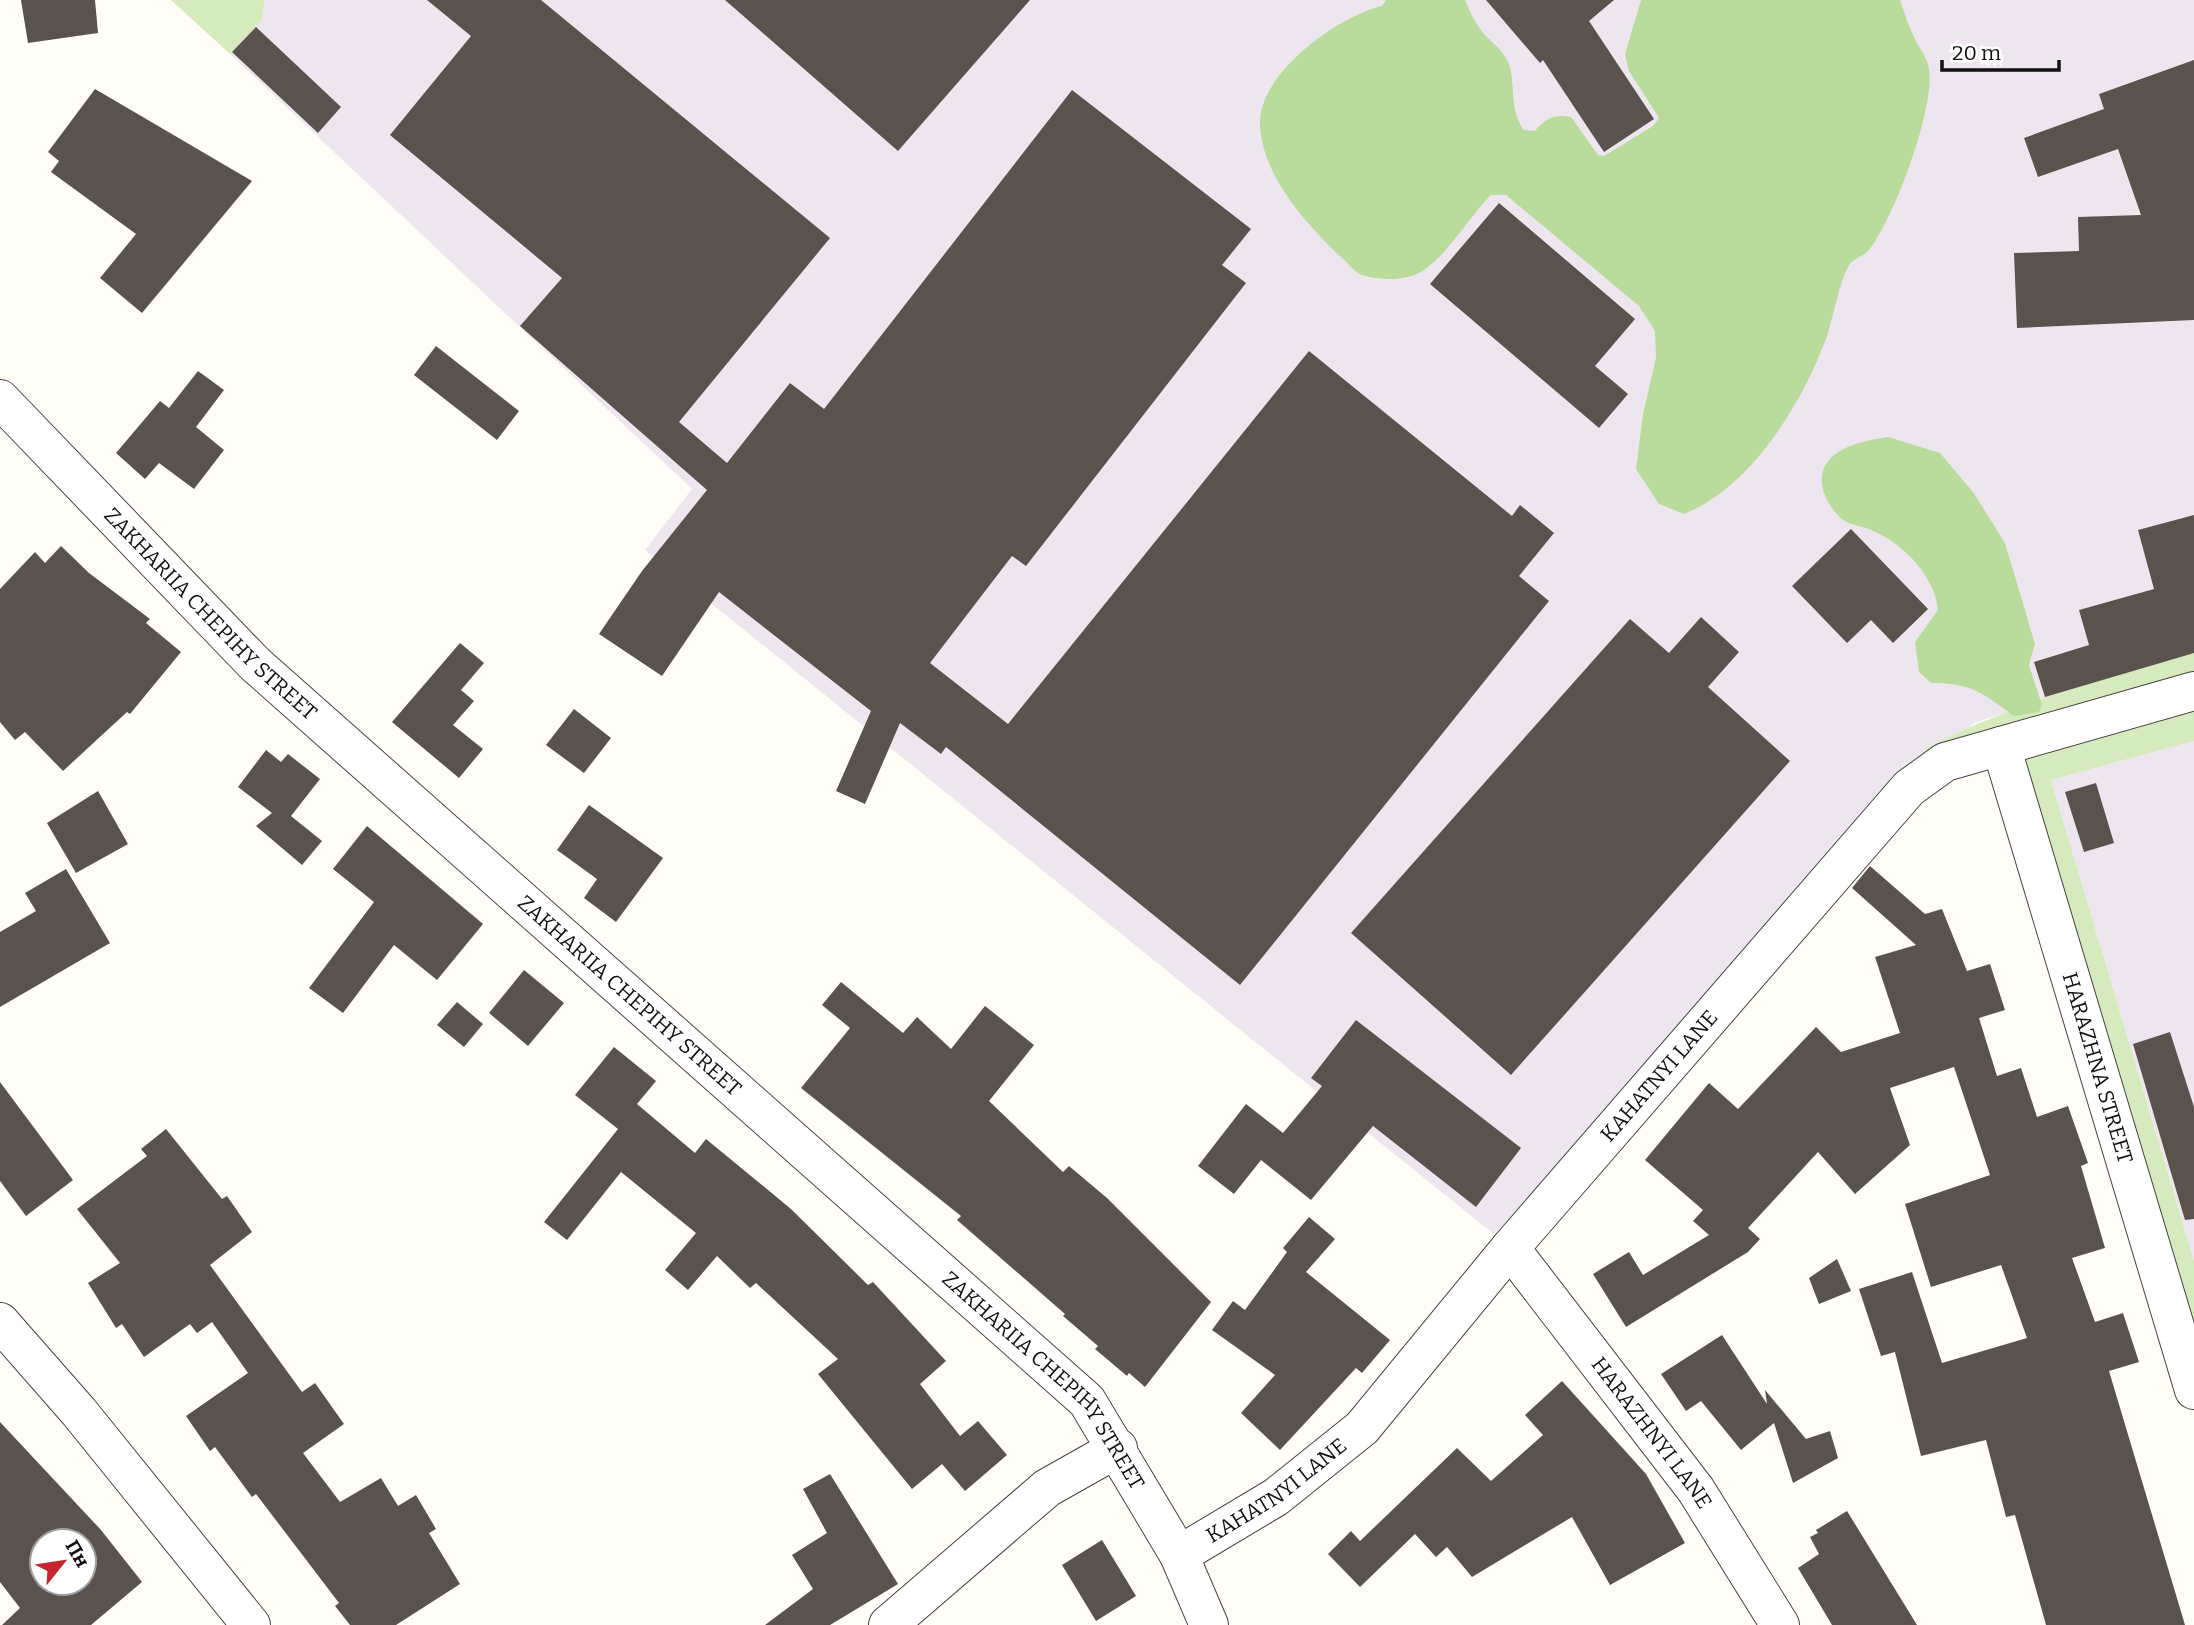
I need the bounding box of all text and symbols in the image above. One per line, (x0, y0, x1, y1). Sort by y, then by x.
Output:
scale bar (1942, 28, 2059, 72)
text: 20 m (1952, 40, 2001, 66)
street label: ZAKHARIIA CHEPIHY STREET (99, 502, 322, 726)
street label: ZAKHARIIA CHEPIHY STREET (512, 890, 747, 1102)
street label: HARAZHNA STREET (2057, 969, 2138, 1166)
street label: KAHATNYI LANE (1595, 1005, 1723, 1147)
street label: ZAKHARIIA CHEPIHY STREET (937, 1266, 1150, 1494)
street label: HARAZHNYI LANE (1586, 1352, 1717, 1514)
street label: KAHATNYI LANE (1202, 1432, 1352, 1549)
north arrow (28, 1527, 98, 1597)
text: Пн (60, 1536, 94, 1572)

